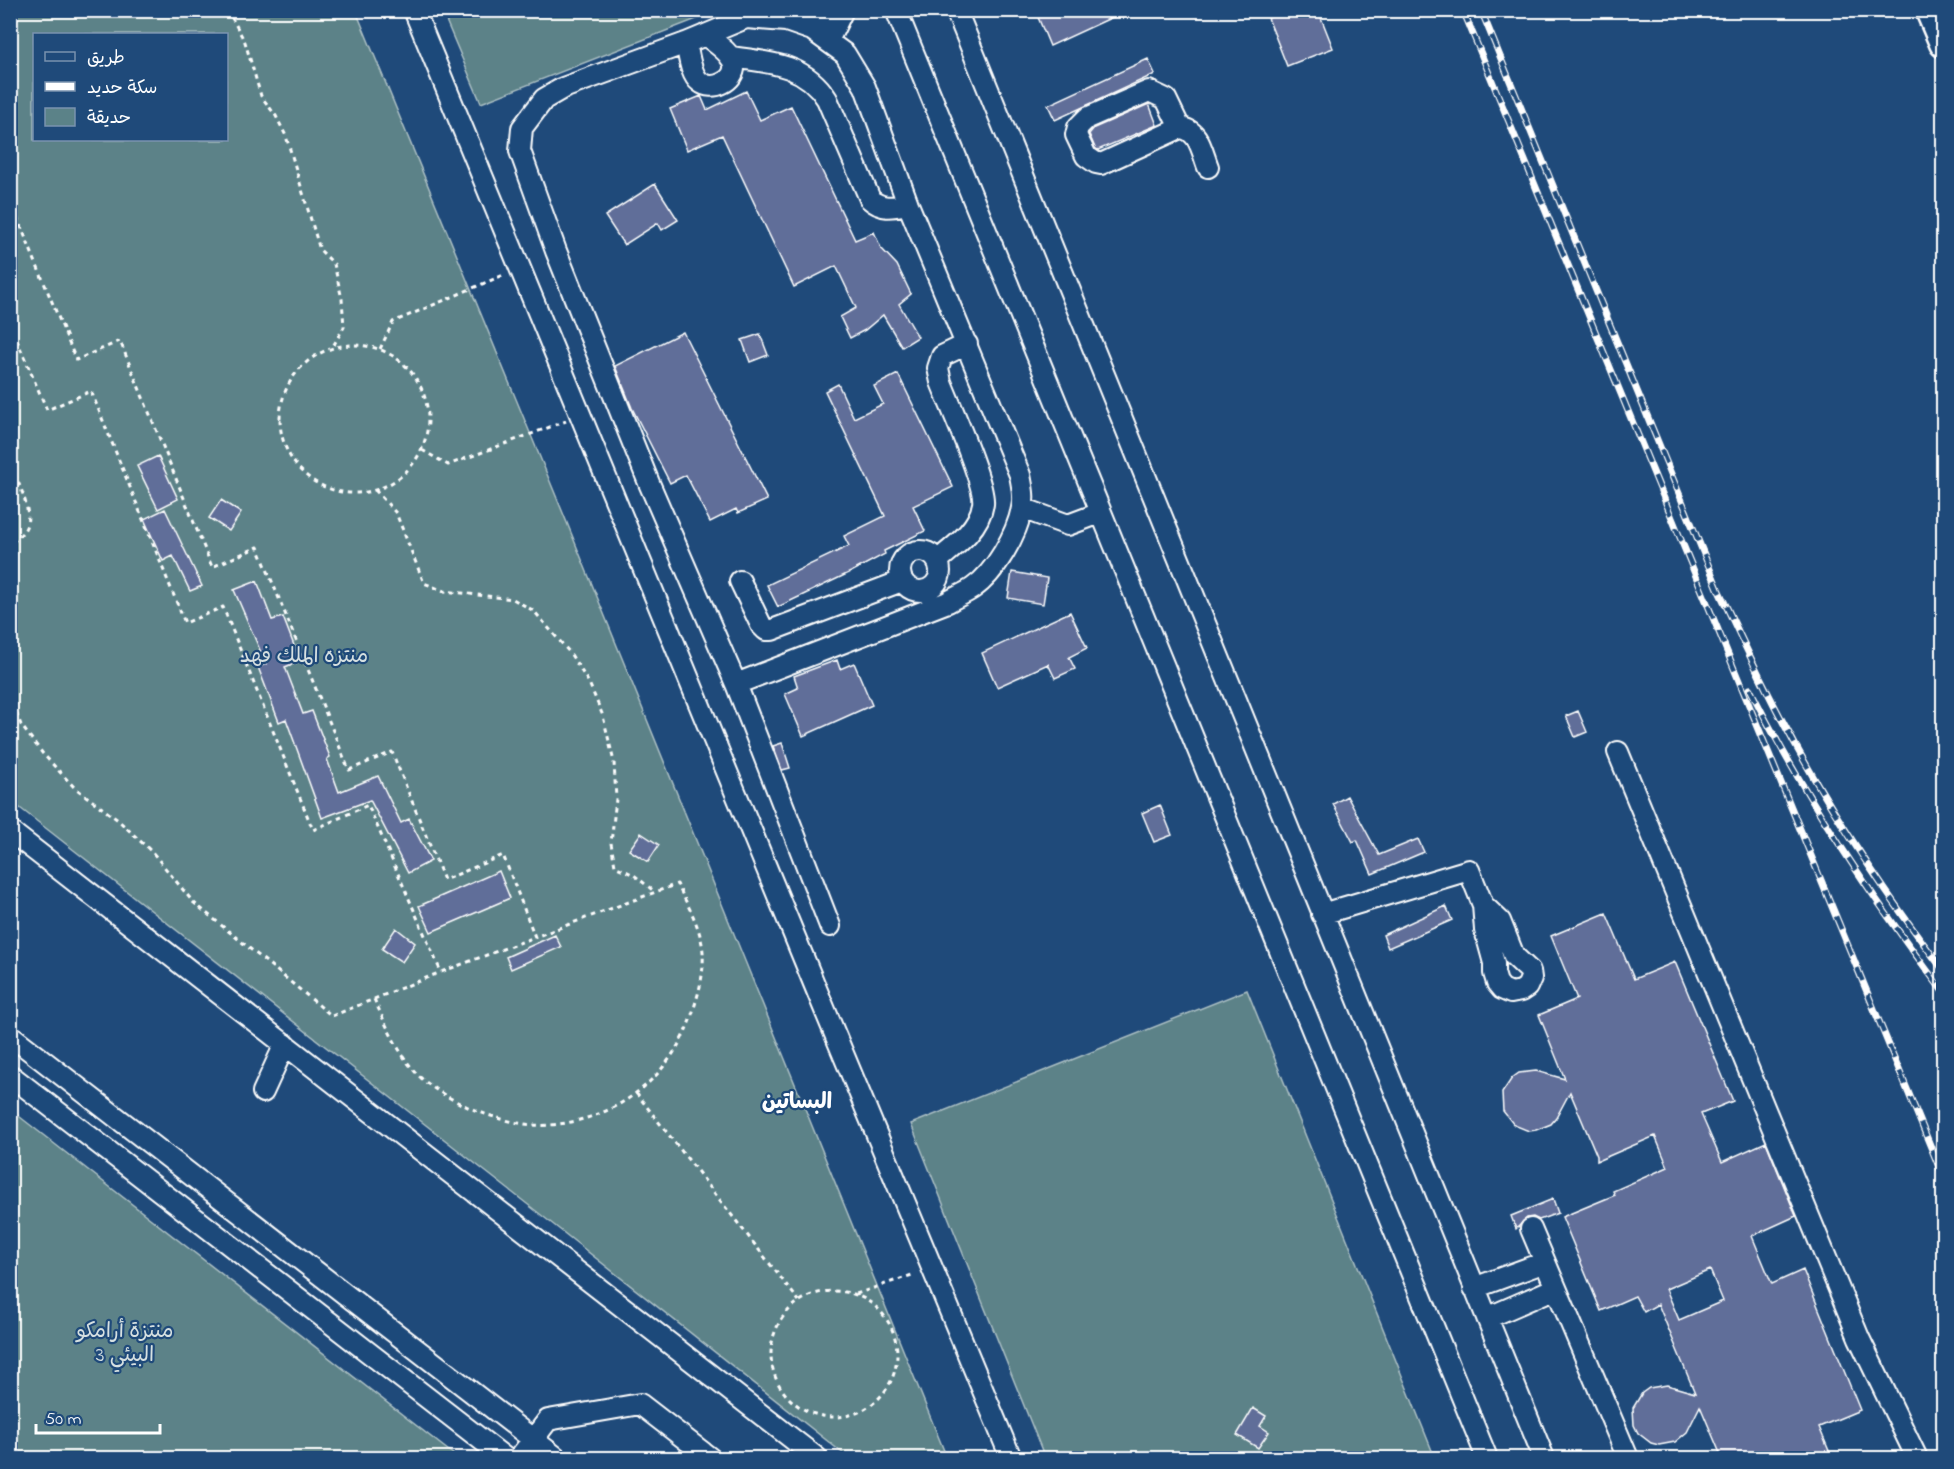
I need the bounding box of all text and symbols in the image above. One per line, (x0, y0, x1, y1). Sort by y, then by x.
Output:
legend (33, 33, 228, 141)
text: طريق (87, 46, 125, 72)
text: سكة حديد (87, 76, 157, 102)
text: حديقة (87, 106, 131, 132)
park label: منتزه الملك فهد (240, 642, 368, 672)
district label: البساتين (762, 1087, 832, 1119)
park label: منتزة أرامكو البيئي 3 (75, 1317, 173, 1373)
scale bar (36, 1397, 160, 1435)
text: 50 m (45, 1407, 82, 1433)

